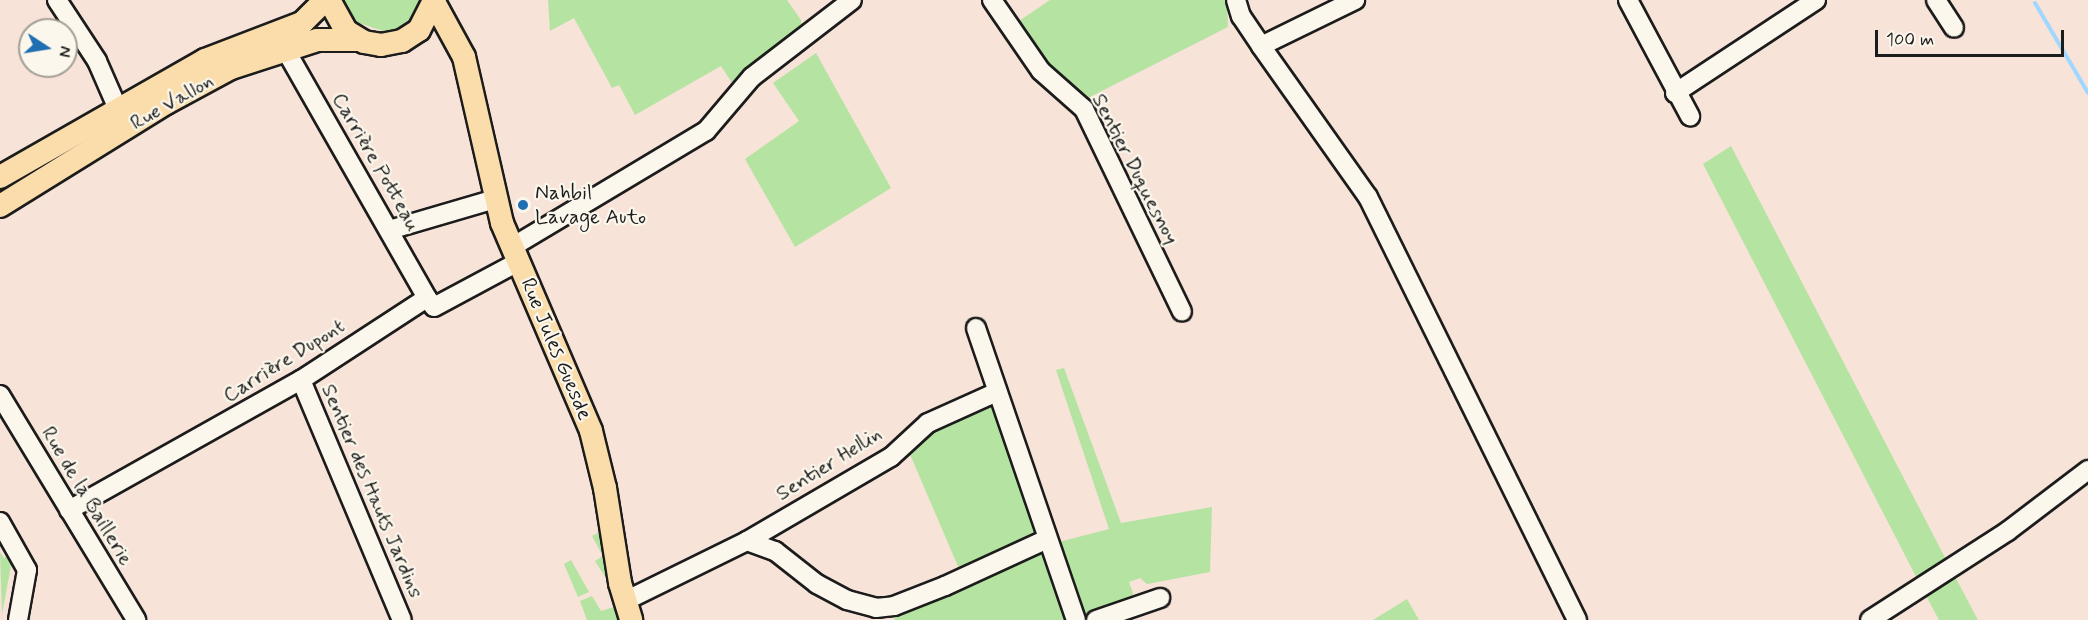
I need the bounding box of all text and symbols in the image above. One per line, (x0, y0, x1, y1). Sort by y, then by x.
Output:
north arrow (18, 18, 78, 78)
scale bar (1878, 18, 2067, 56)
text: 100 m (1886, 28, 1934, 52)
text: N (53, 44, 76, 59)
street label: Rue Vallon (127, 69, 217, 135)
street label: Carrière Potteau (327, 89, 425, 235)
street label: Sentier Duquesnoy (1087, 90, 1183, 248)
place label: Nahbil Lavage Auto (535, 180, 646, 230)
marker: Nahbil Lavage Auto (516, 198, 530, 212)
street label: Rue Jules Guesde (515, 275, 597, 423)
street label: Carrière Dupont (213, 310, 355, 412)
street label: Sentier des Hauts Jardins (316, 382, 428, 600)
street label: Sentier Hellin (770, 421, 888, 507)
street label: Rue de la Baillerie (36, 423, 138, 569)

